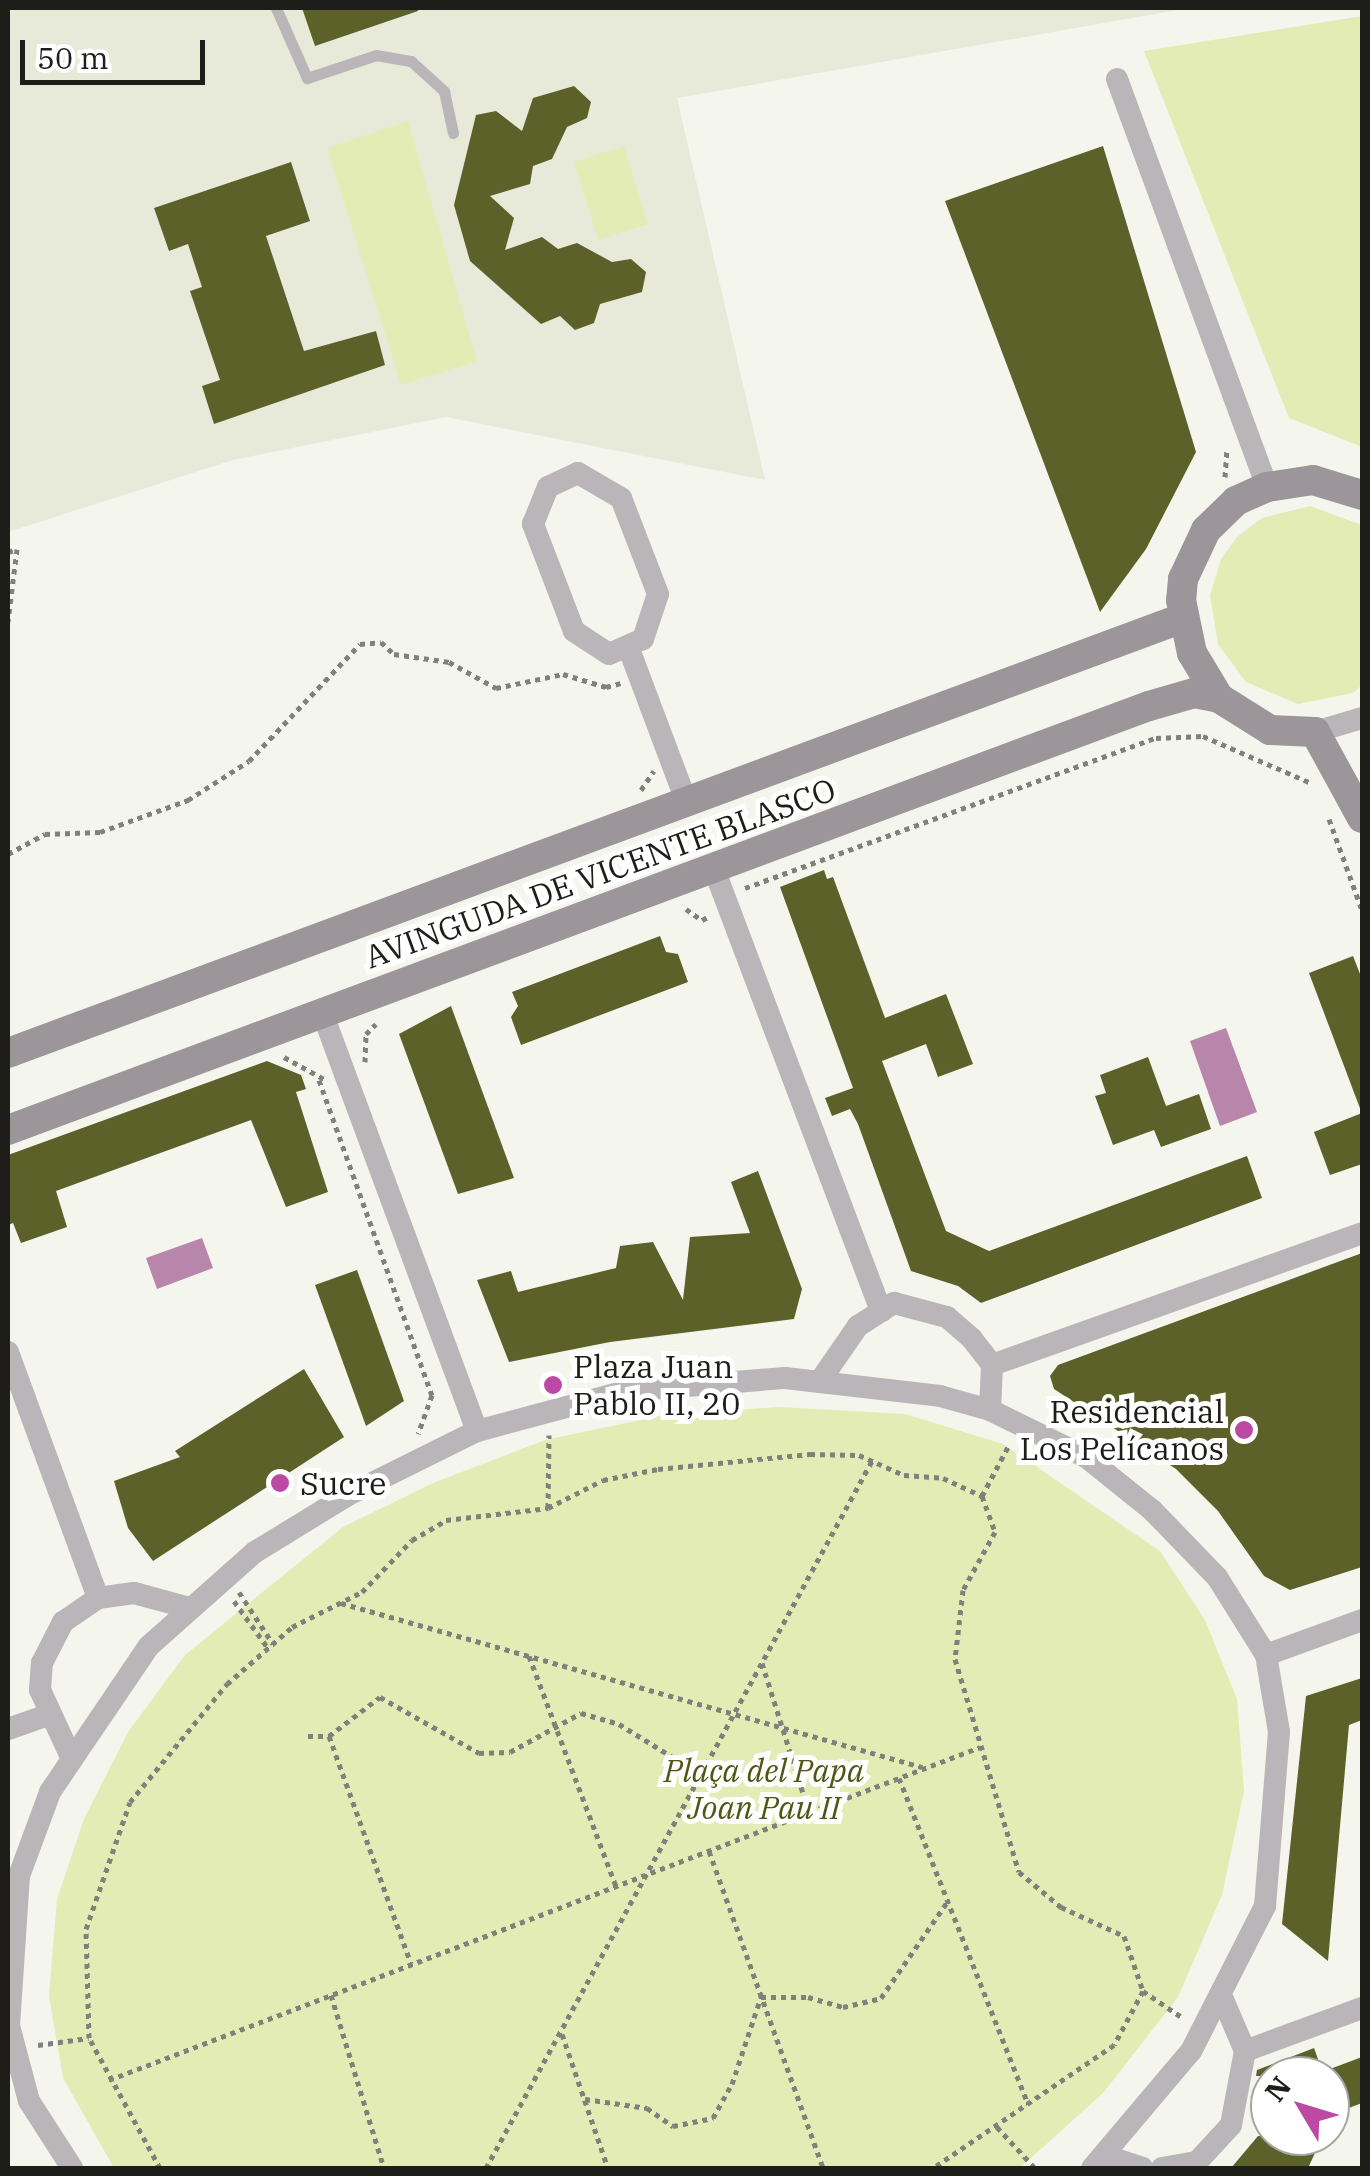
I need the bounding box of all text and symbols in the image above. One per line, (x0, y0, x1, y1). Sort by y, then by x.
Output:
scale bar (25, 20, 210, 82)
text: 50 m (37, 38, 109, 77)
street label: AVINGUDA DE VICENTE BLASCO (359, 770, 841, 976)
place label: Plaza Juan Pablo II, 20 (573, 1348, 740, 1423)
marker: Plaza Juan Pablo II, 20 (542, 1374, 564, 1396)
place label: Residencial Los Pelícanos (1020, 1393, 1224, 1468)
marker: Residencial Los Pelícanos (1233, 1419, 1255, 1441)
place label: Sucre (300, 1464, 386, 1502)
marker: Sucre (269, 1472, 291, 1494)
park label: Plaça del Papa Joan Pau II (664, 1752, 864, 1827)
north arrow (1250, 2056, 1350, 2156)
text: N (1256, 2068, 1299, 2109)

